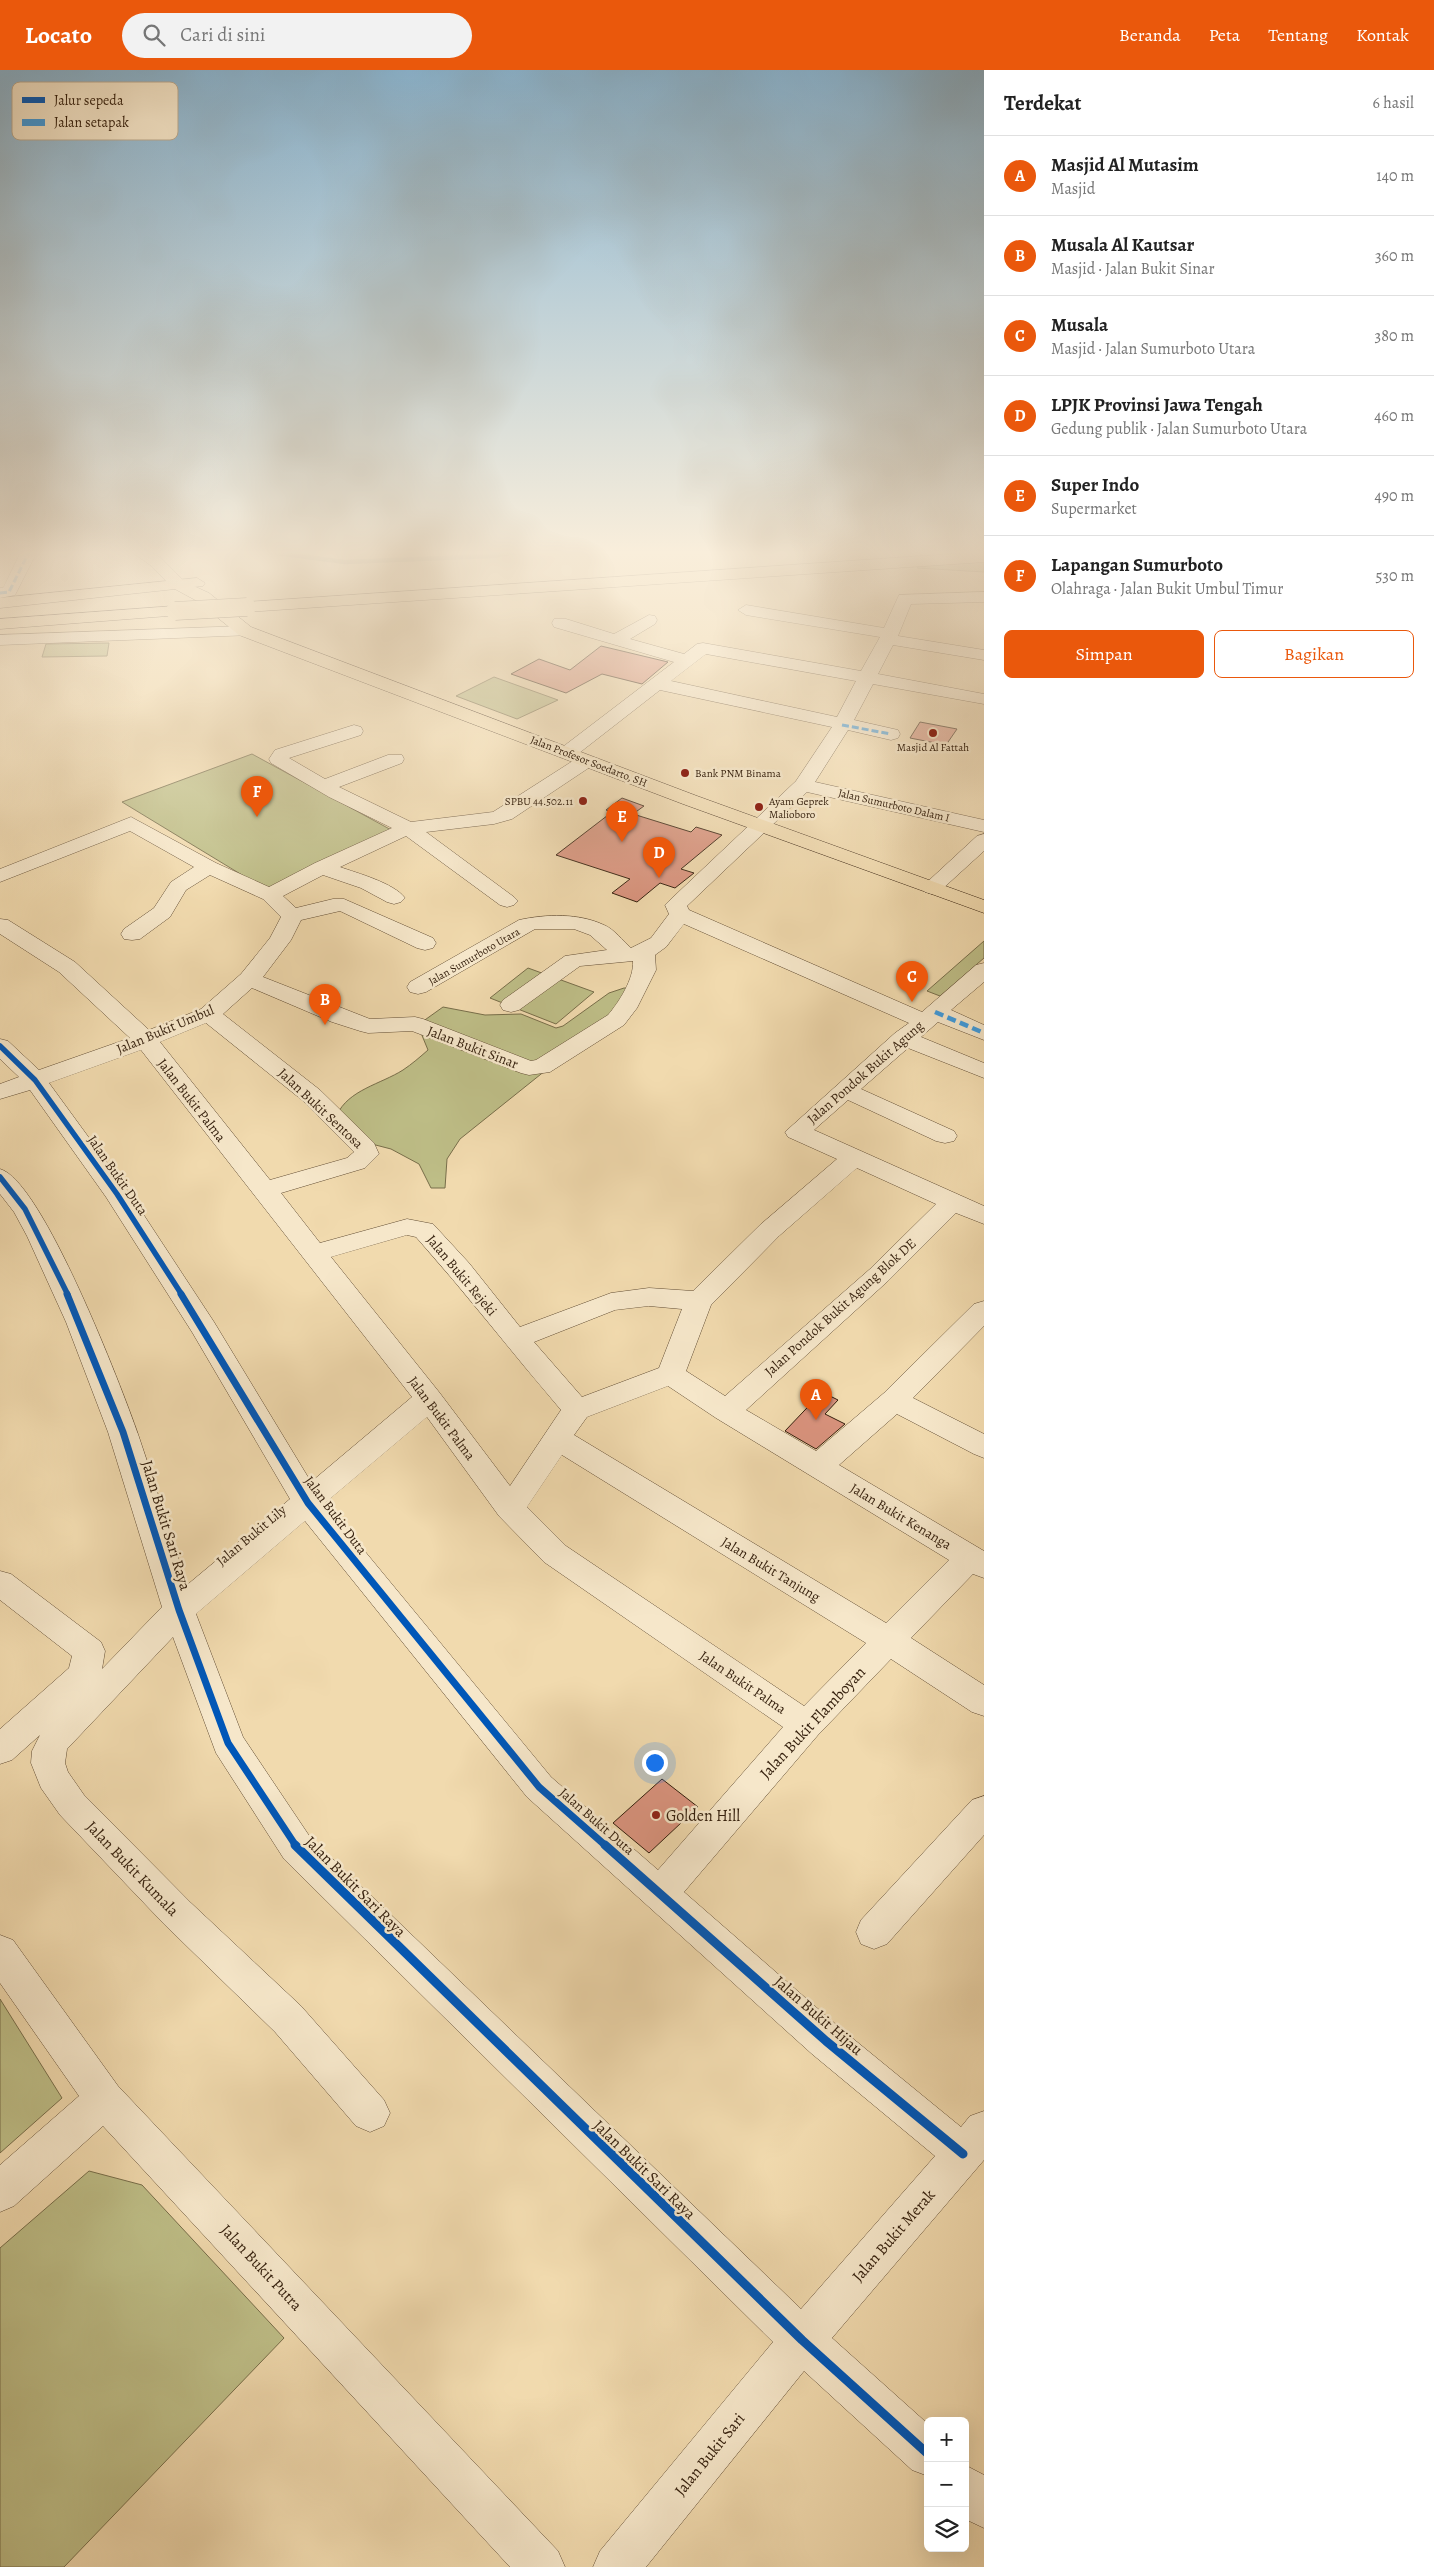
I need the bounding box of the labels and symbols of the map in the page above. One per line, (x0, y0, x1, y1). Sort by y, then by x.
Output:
legend (12, 82, 178, 140)
text: Jalur sepeda (54, 91, 124, 110)
text: Jalan setapak (54, 113, 129, 132)
marker: Masjid Al Fattah (927, 727, 939, 739)
street label: Jalan Profesor Soedarto, SH (528, 732, 649, 791)
place label: Masjid Al Fattah (897, 740, 969, 755)
place label: Bank PNM Binama (695, 766, 782, 781)
marker: Bank PNM Binama (679, 767, 691, 779)
pin: F (241, 776, 273, 817)
street label: Jalan Sumurboto Dalam I (837, 785, 951, 826)
place label: SPBU 44.502.11 (505, 794, 573, 809)
place label: Ayam Geprek Malioboro (768, 794, 829, 822)
marker: SPBU 44.502.11 (577, 795, 589, 807)
pin: E (606, 801, 638, 842)
marker: Ayam Geprek Malioboro (753, 801, 765, 813)
pin: D (643, 837, 675, 878)
street label: Jalan Sumurboto Utara (426, 924, 523, 989)
pin: C (896, 961, 928, 1002)
pin: B (309, 984, 341, 1025)
street label: Jalan Bukit Umbul (113, 1000, 217, 1059)
street label: Jalan Pondok Bukit Agung (803, 1016, 928, 1128)
street label: Jalan Bukit Sinar (425, 1021, 522, 1074)
street label: Jalan Bukit Palma (153, 1055, 230, 1146)
street label: Jalan Bukit Sentosa (274, 1064, 368, 1153)
street label: Jalan Bukit Duta (83, 1131, 153, 1220)
street label: Jalan Bukit Rejeki (422, 1231, 501, 1320)
street label: Jalan Pondok Bukit Agung Blok DE (760, 1234, 920, 1381)
street label: Jalan Bukit Palma (404, 1372, 480, 1465)
pin: A (800, 1379, 832, 1420)
street label: Jalan Bukit Sari Raya (136, 1458, 196, 1594)
street label: Jalan Bukit Duta (300, 1472, 372, 1559)
street label: Jalan Bukit Kenanga (846, 1479, 955, 1554)
street label: Jalan Bukit Lily (212, 1500, 291, 1570)
street label: Jalan Bukit Tanjung (718, 1532, 824, 1606)
street label: Jalan Bukit Palma (696, 1646, 790, 1719)
street label: Jalan Bukit Flamboyan (755, 1661, 871, 1784)
your location (642, 1750, 668, 1776)
street label: Jalan Bukit Duta (555, 1783, 639, 1860)
place label: Golden Hill (666, 1805, 740, 1827)
marker: Golden Hill (650, 1809, 662, 1821)
street label: Jalan Bukit Kumala (81, 1816, 184, 1922)
street label: Jalan Bukit Sari Raya (300, 1831, 411, 1943)
street label: Jalan Bukit Hijau (769, 1971, 868, 2061)
street label: Jalan Bukit Sari Raya (588, 2115, 701, 2225)
street label: Jalan Bukit Merak (847, 2184, 940, 2287)
street label: Jalan Bukit Putra (215, 2220, 307, 2316)
street label: Jalan Bukit Sari (669, 2409, 750, 2501)

